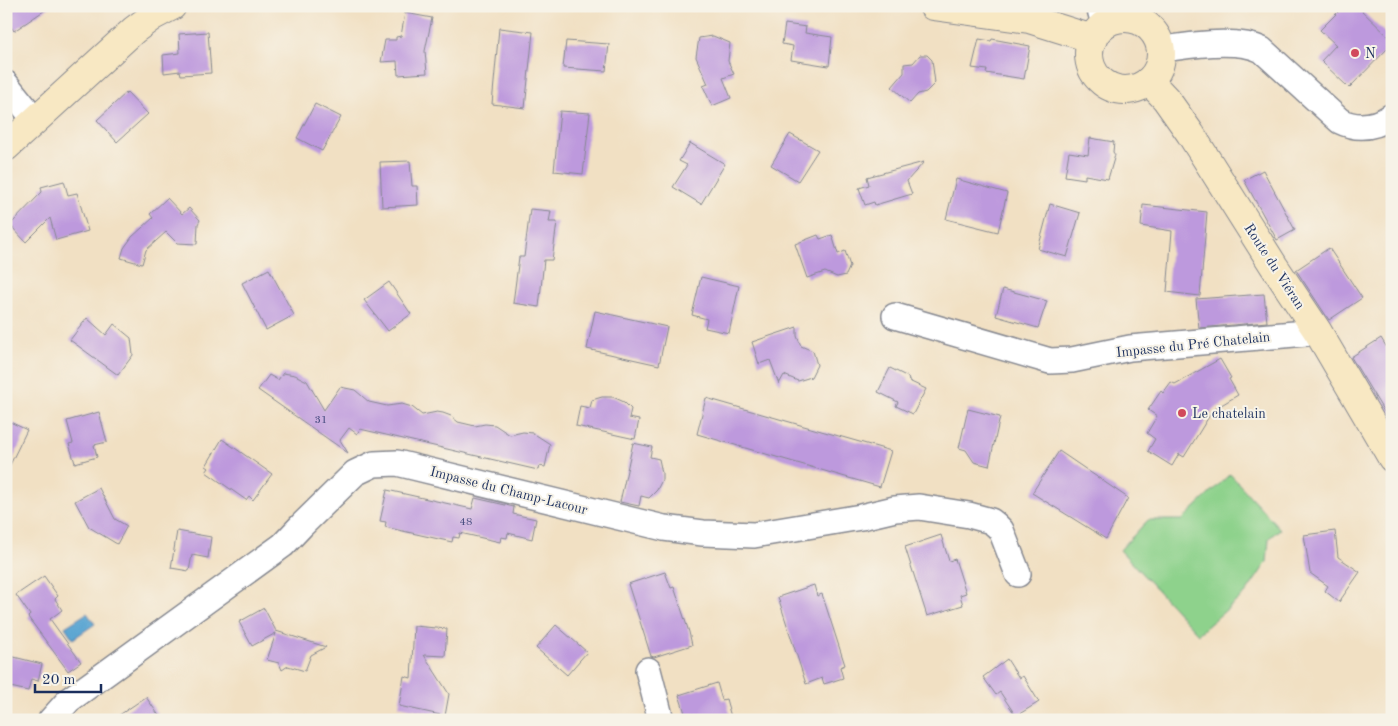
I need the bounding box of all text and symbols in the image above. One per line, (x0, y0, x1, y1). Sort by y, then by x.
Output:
marker: N (1349, 47, 1361, 59)
place label: N (1365, 47, 1376, 61)
street label: Route du Viéran (1241, 221, 1307, 312)
street label: Impasse du Pré Chatelain (1115, 330, 1271, 360)
marker: Le chatelain (1176, 407, 1188, 419)
place label: Le chatelain (1192, 407, 1266, 421)
house number: 31 (315, 415, 327, 426)
street label: Impasse du Champ-Lacour (428, 465, 589, 517)
house number: 48 (460, 517, 472, 528)
scale bar (35, 661, 101, 693)
text: 20 m (42, 673, 76, 688)

